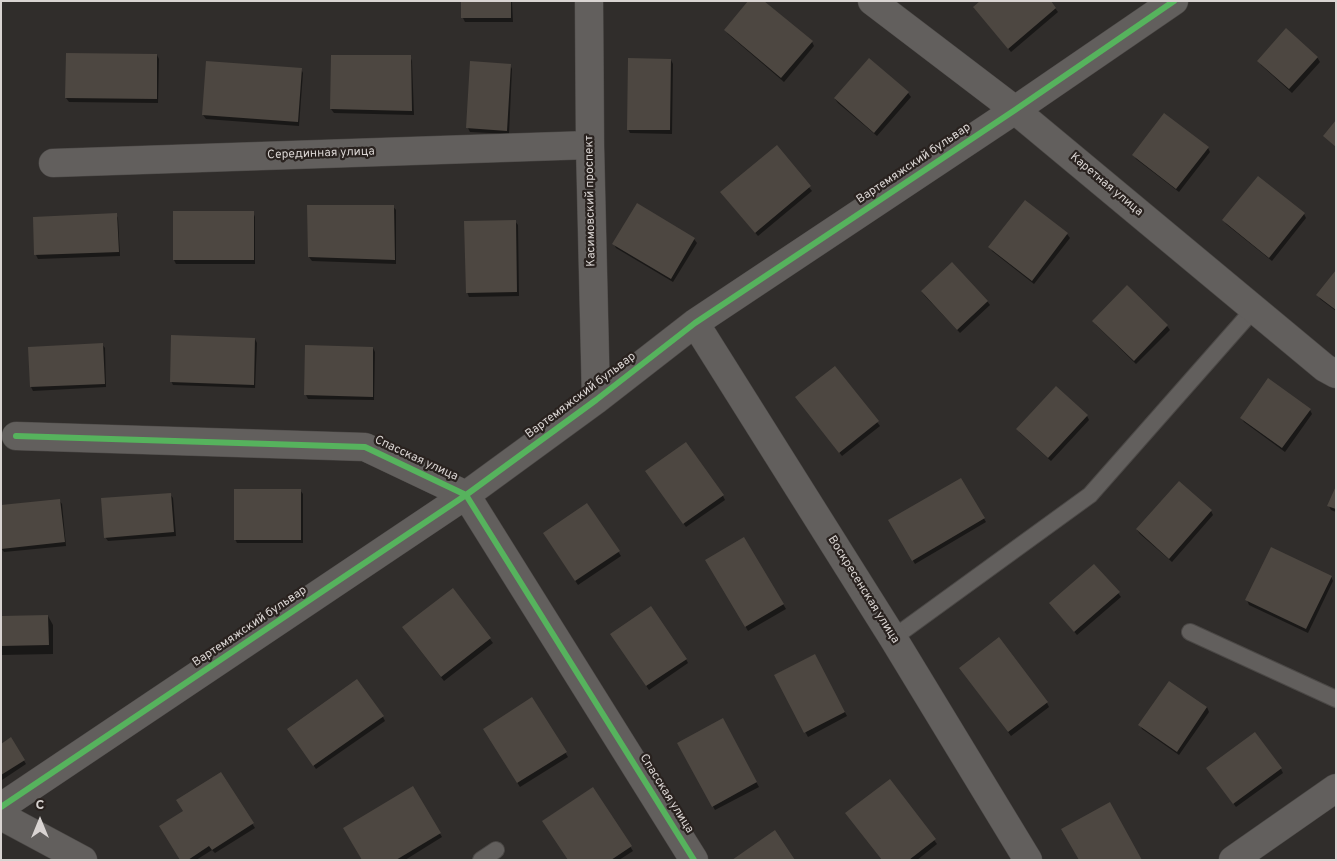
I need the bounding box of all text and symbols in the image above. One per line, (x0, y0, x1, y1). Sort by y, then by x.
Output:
street label: Вартемяжский бульвар (854, 120, 974, 208)
street label: Касимовский проспект (583, 135, 599, 267)
street label: Серединная улица (267, 145, 375, 163)
street label: Каретная улица (1067, 150, 1145, 220)
street label: Вартемяжский бульвар (523, 350, 639, 442)
street label: Спасская улица (372, 433, 460, 485)
street label: Воскресенская улица (824, 534, 902, 646)
street label: Вартемяжский бульвар (190, 583, 310, 671)
street label: Спасская улица (636, 752, 696, 836)
north arrow (15, 796, 65, 846)
text: С (36, 797, 44, 814)

